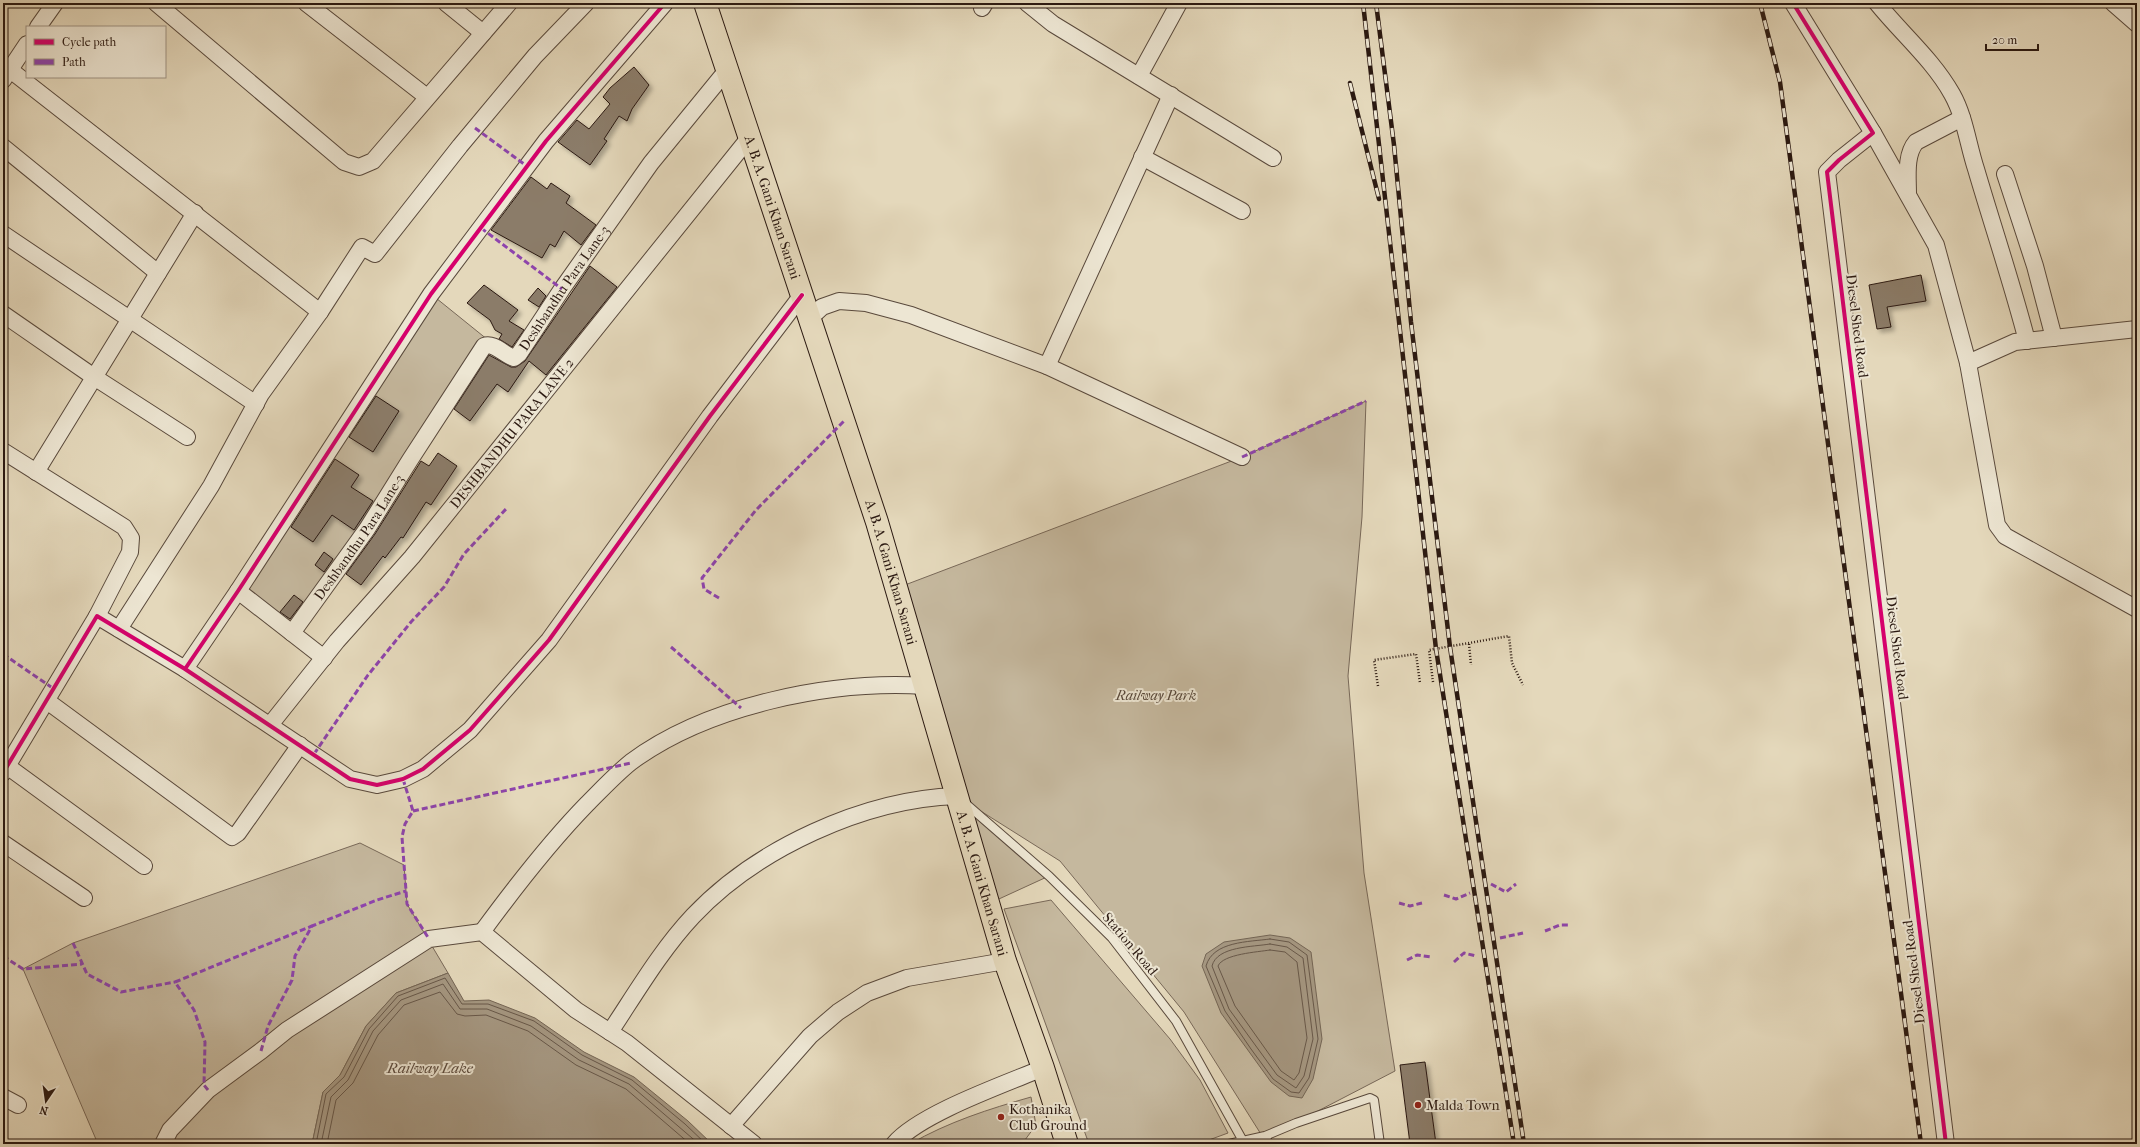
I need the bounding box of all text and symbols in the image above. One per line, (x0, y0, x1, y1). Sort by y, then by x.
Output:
legend (26, 26, 166, 78)
scale bar (1986, 26, 2038, 52)
text: 20 m (1992, 33, 2017, 47)
text: Cycle path (62, 35, 117, 49)
text: Path (62, 55, 86, 69)
street label: A. B. A. Gani Khan Sarani (741, 132, 804, 281)
street label: Deshbandhu Para Lane-3 (515, 222, 613, 354)
street label: Diesel Shed Road (1842, 273, 1872, 379)
street label: DESHBANDHU PARA LANE 2 (446, 355, 577, 512)
street label: Deshbandhu Para Lane-3 (310, 471, 407, 603)
street label: A. B. A. Gani Khan Sarani (861, 497, 921, 647)
street label: Diesel Shed Road (1882, 595, 1912, 701)
park label: Railway Park (1115, 687, 1196, 704)
street label: A. B. A. Gani Khan Sarani (953, 808, 1012, 958)
street label: Station Road (1099, 909, 1162, 979)
street label: Diesel Shed Road (1899, 919, 1929, 1025)
water label: Railway Lake (386, 1059, 474, 1077)
north arrow (26, 1081, 66, 1121)
place label: Malda Town (1426, 1097, 1500, 1114)
marker: Malda Town (1413, 1100, 1423, 1110)
place label: Kothanika Club Ground (1009, 1101, 1087, 1134)
text: N (38, 1103, 49, 1118)
marker: Kothanika Club Ground (996, 1112, 1006, 1122)

